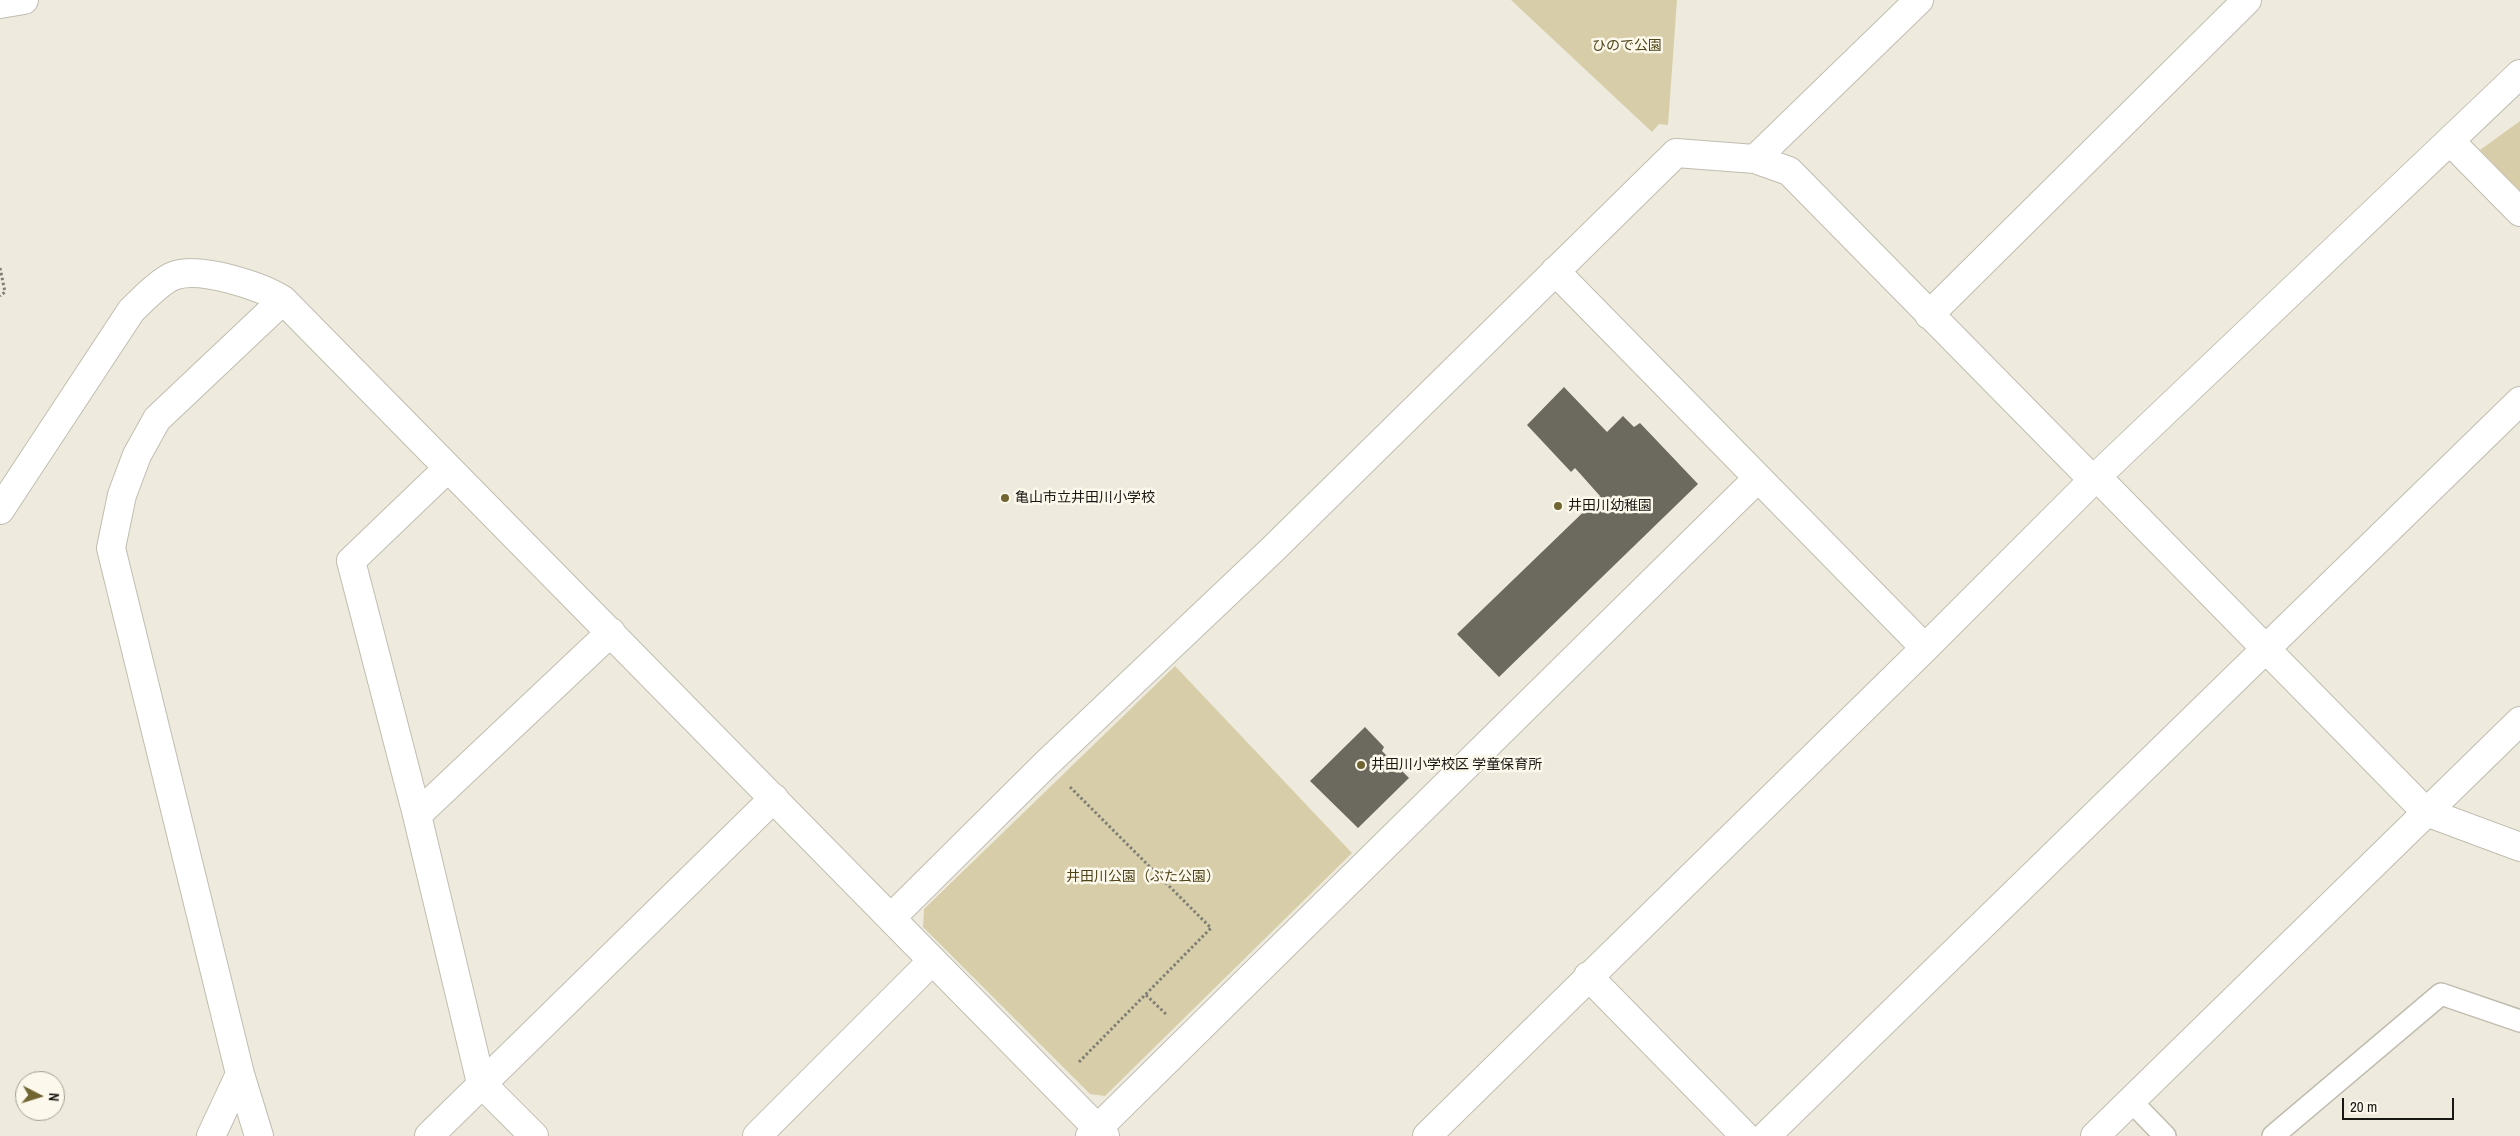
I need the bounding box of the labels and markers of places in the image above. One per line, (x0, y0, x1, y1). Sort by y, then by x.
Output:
place label: 亀山市立井田川小学校 (1015, 490, 1155, 506)
marker: 亀山市立井田川小学校 (999, 492, 1011, 504)
place label: 井田川幼稚園 (1568, 498, 1652, 514)
marker: 井田川幼稚園 (1552, 500, 1564, 512)
place label: 井田川小学校区 学童保育所 (1371, 757, 1542, 773)
marker: 井田川小学校区 学童保育所 (1355, 759, 1367, 771)

